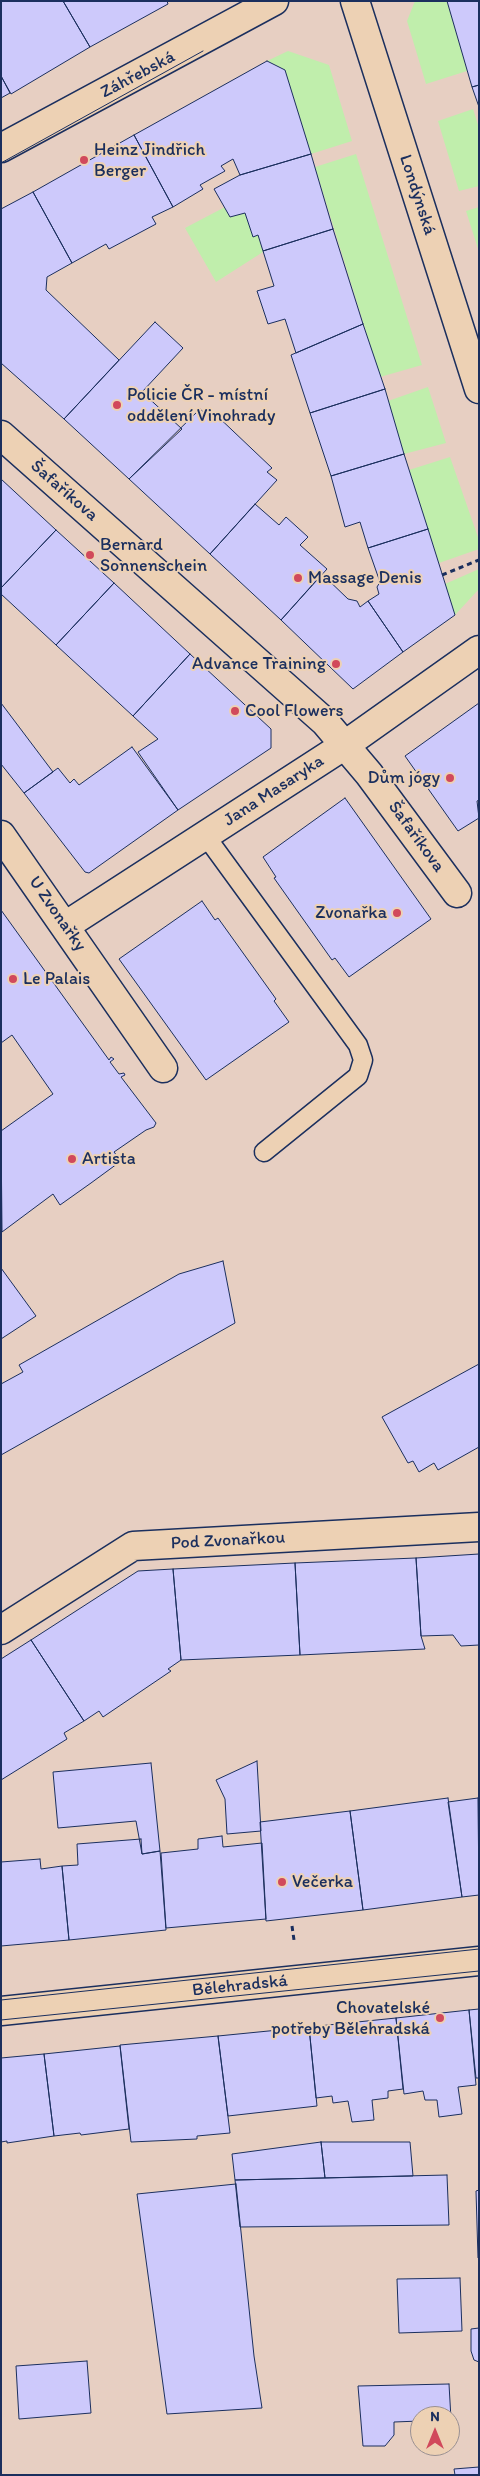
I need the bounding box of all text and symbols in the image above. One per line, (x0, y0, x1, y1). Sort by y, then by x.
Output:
street label: Záhřebská (97, 46, 179, 104)
place label: Heinz Jindřich Berger (94, 139, 205, 182)
street label: Londýnská (394, 152, 440, 238)
marker: Heinz Jindřich Berger (78, 154, 90, 166)
place label: Policie ČR - místní oddělení Vinohrady (127, 384, 275, 426)
marker: Policie ČR - místní oddělení Vinohrady (111, 399, 123, 411)
street label: Šafaříkova (26, 456, 102, 526)
place label: Bernard Sonnenschein (100, 534, 207, 576)
marker: Bernard Sonnenschein (84, 549, 96, 561)
place label: Massage Denis (308, 567, 422, 589)
marker: Massage Denis (292, 572, 304, 584)
place label: Advance Training (192, 653, 326, 675)
marker: Advance Training (330, 658, 342, 670)
place label: Cool Flowers (245, 700, 344, 722)
marker: Cool Flowers (229, 705, 241, 717)
street label: Jana Masaryka (220, 751, 328, 831)
place label: Dům jógy (368, 767, 440, 789)
marker: Dům jógy (444, 772, 456, 784)
street label: Šafaříkova (383, 797, 449, 877)
street label: U Zvonařky (23, 872, 91, 956)
place label: Zvonařka (315, 902, 387, 924)
marker: Zvonařka (391, 907, 403, 919)
place label: Le Palais (23, 968, 90, 990)
marker: Le Palais (7, 973, 19, 985)
place label: Artista (82, 1148, 136, 1170)
marker: Artista (66, 1153, 78, 1165)
street label: Pod Zvonařkou (170, 1527, 286, 1555)
place label: Večerka (292, 1871, 353, 1893)
marker: Večerka (276, 1876, 288, 1888)
street label: Bělehradská (191, 1970, 289, 2002)
place label: Chovatelské potřeby Bělehradská (271, 1997, 430, 2040)
marker: Chovatelské potřeby Bělehradská (434, 2012, 446, 2024)
north arrow (410, 2406, 460, 2456)
text: N (430, 2408, 440, 2425)

